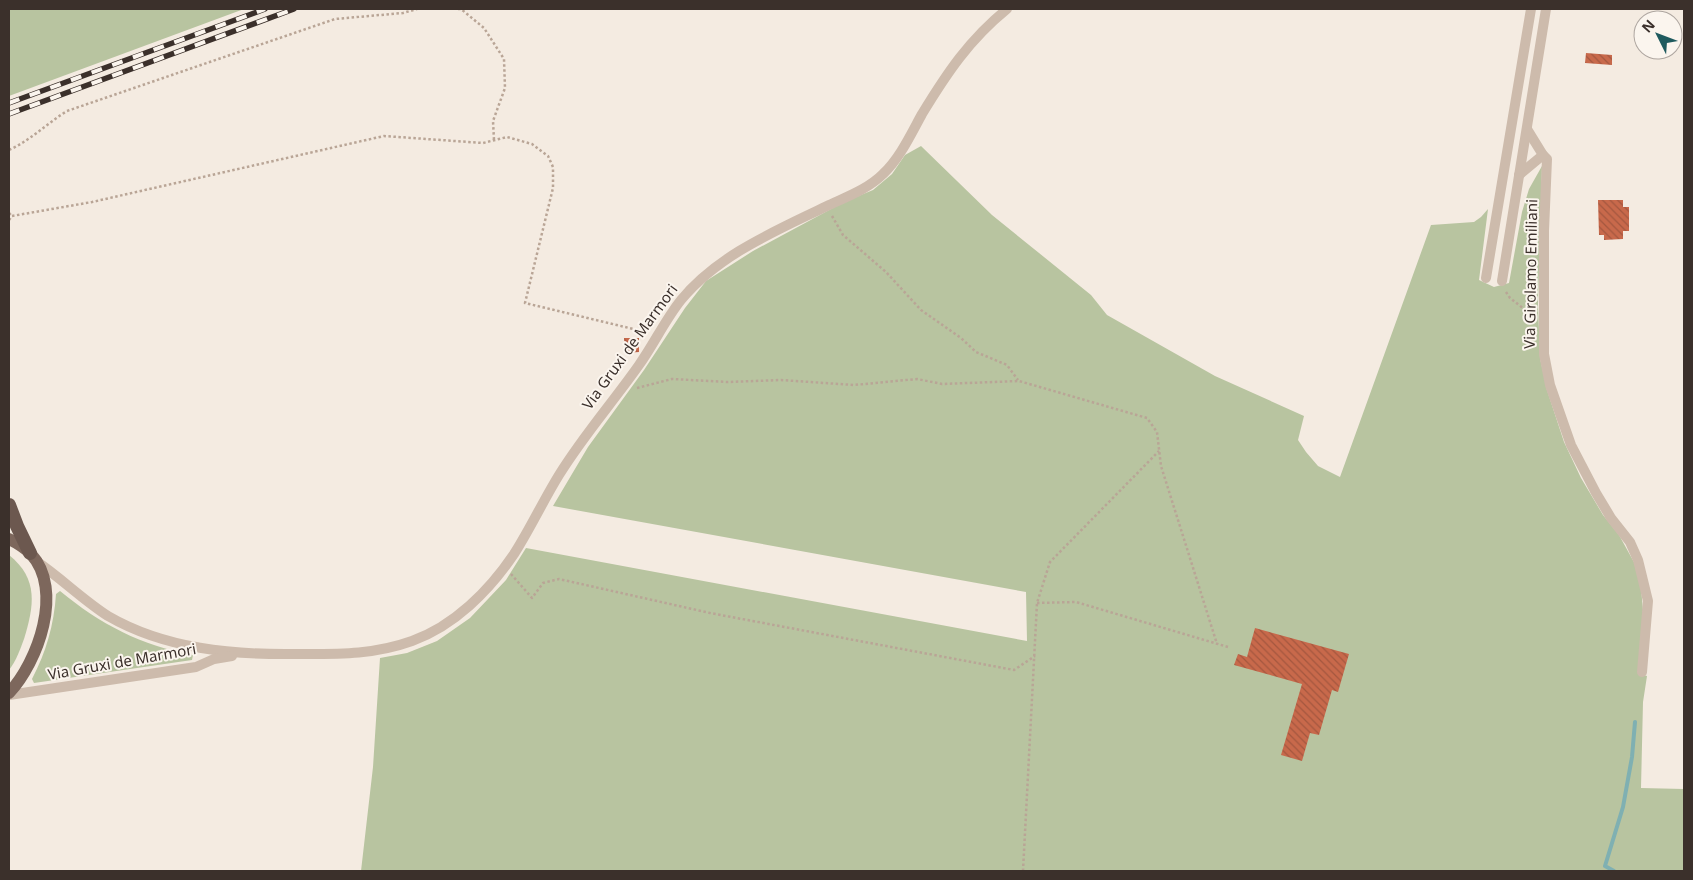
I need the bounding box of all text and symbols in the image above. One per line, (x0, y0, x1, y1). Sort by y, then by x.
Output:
north arrow (1633, 10, 1683, 60)
text: N (1637, 15, 1659, 37)
street label: Via Girolamo Emiliani (1519, 199, 1541, 349)
street label: Via Gruxi de Marmori (577, 280, 681, 413)
street label: Via Gruxi de Marmori (46, 638, 198, 684)

